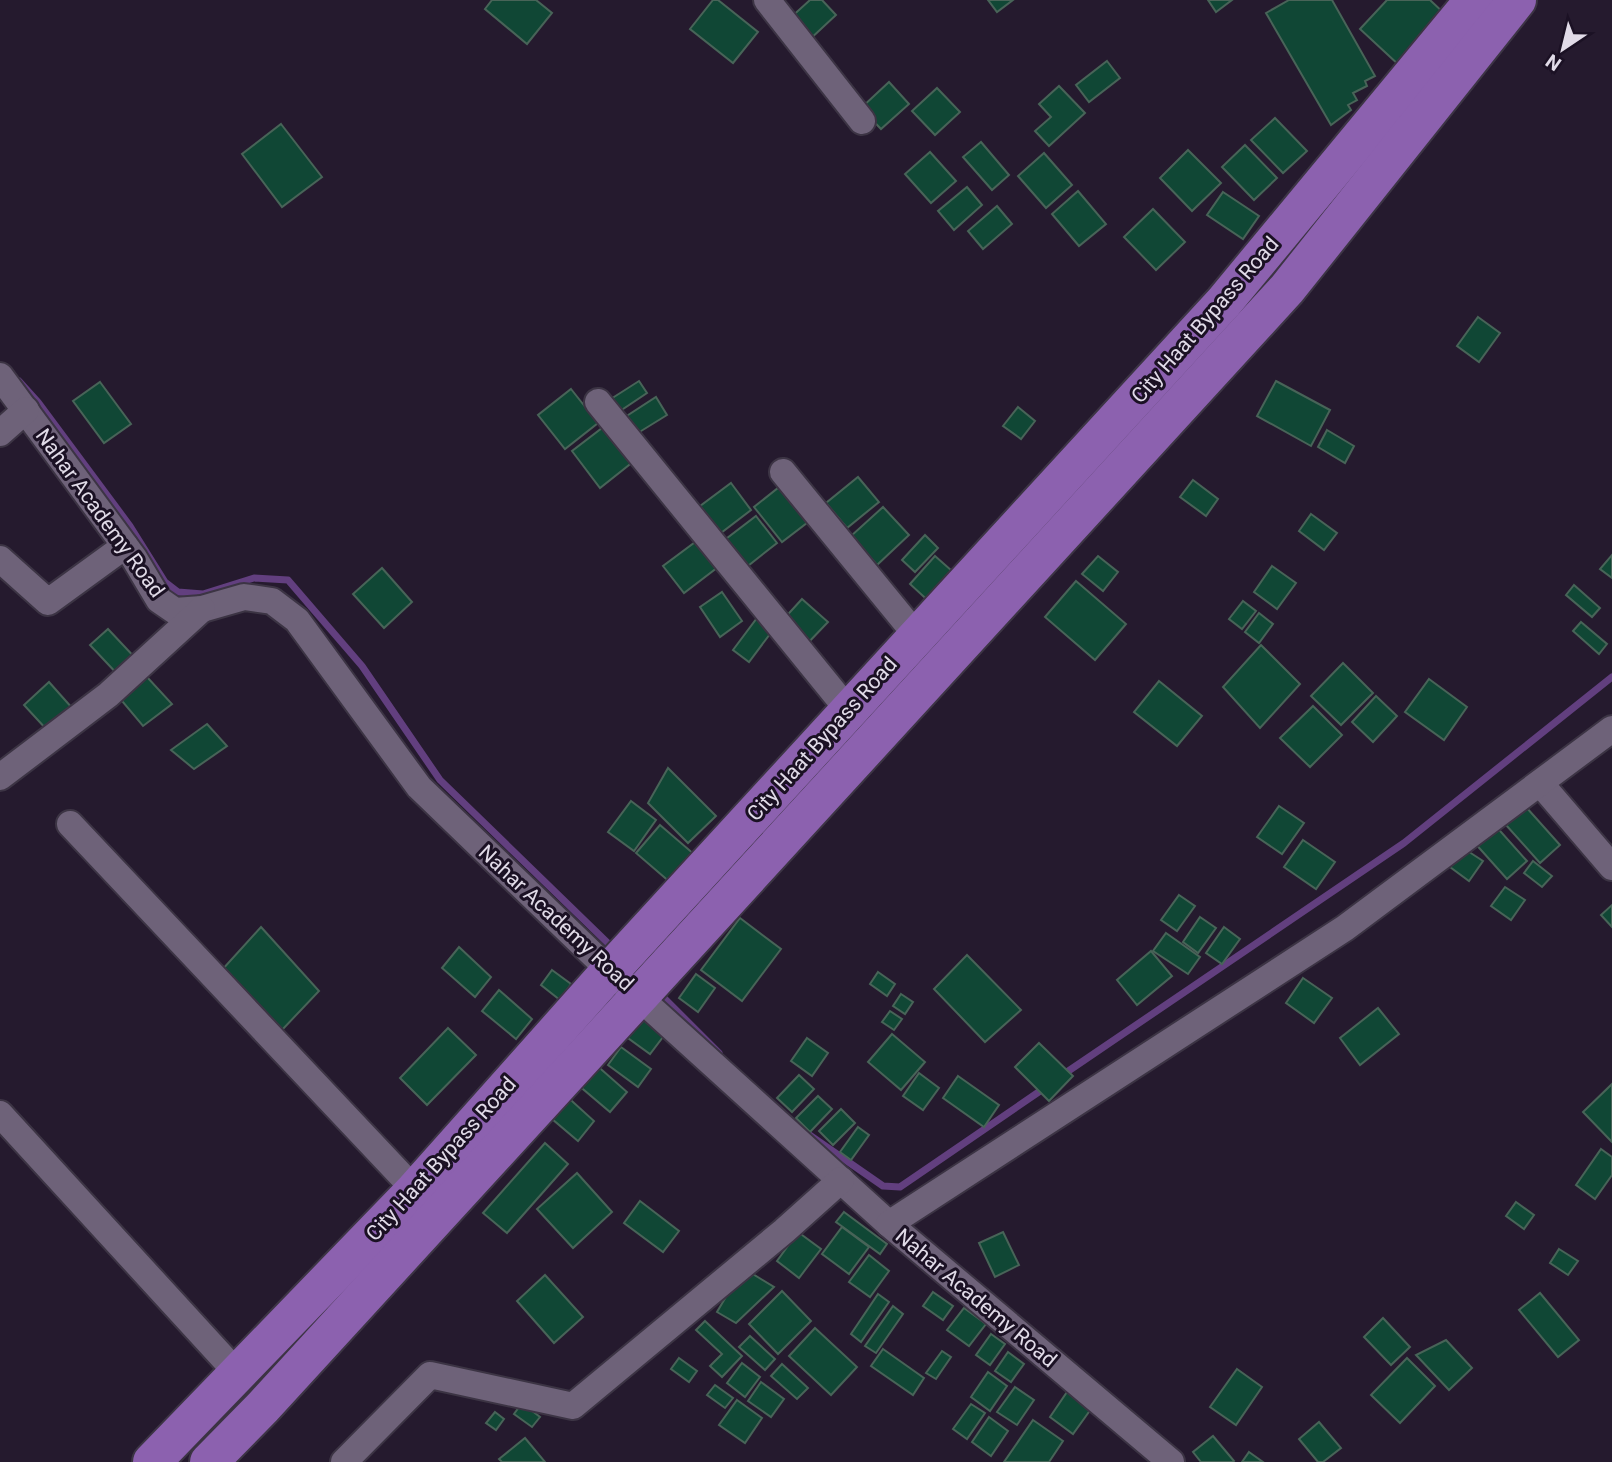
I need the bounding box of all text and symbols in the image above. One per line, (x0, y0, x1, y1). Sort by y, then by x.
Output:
north arrow (1528, 14, 1598, 84)
text: N (1541, 49, 1566, 76)
street label: City Haat Bypass Road (1126, 232, 1284, 408)
street label: Nahar Academy Road (31, 424, 169, 602)
street label: City Haat Bypass Road (742, 652, 902, 826)
street label: Nahar Academy Road (474, 840, 638, 996)
street label: City Haat Bypass Road (361, 1072, 521, 1246)
street label: Nahar Academy Road (891, 1224, 1061, 1372)

